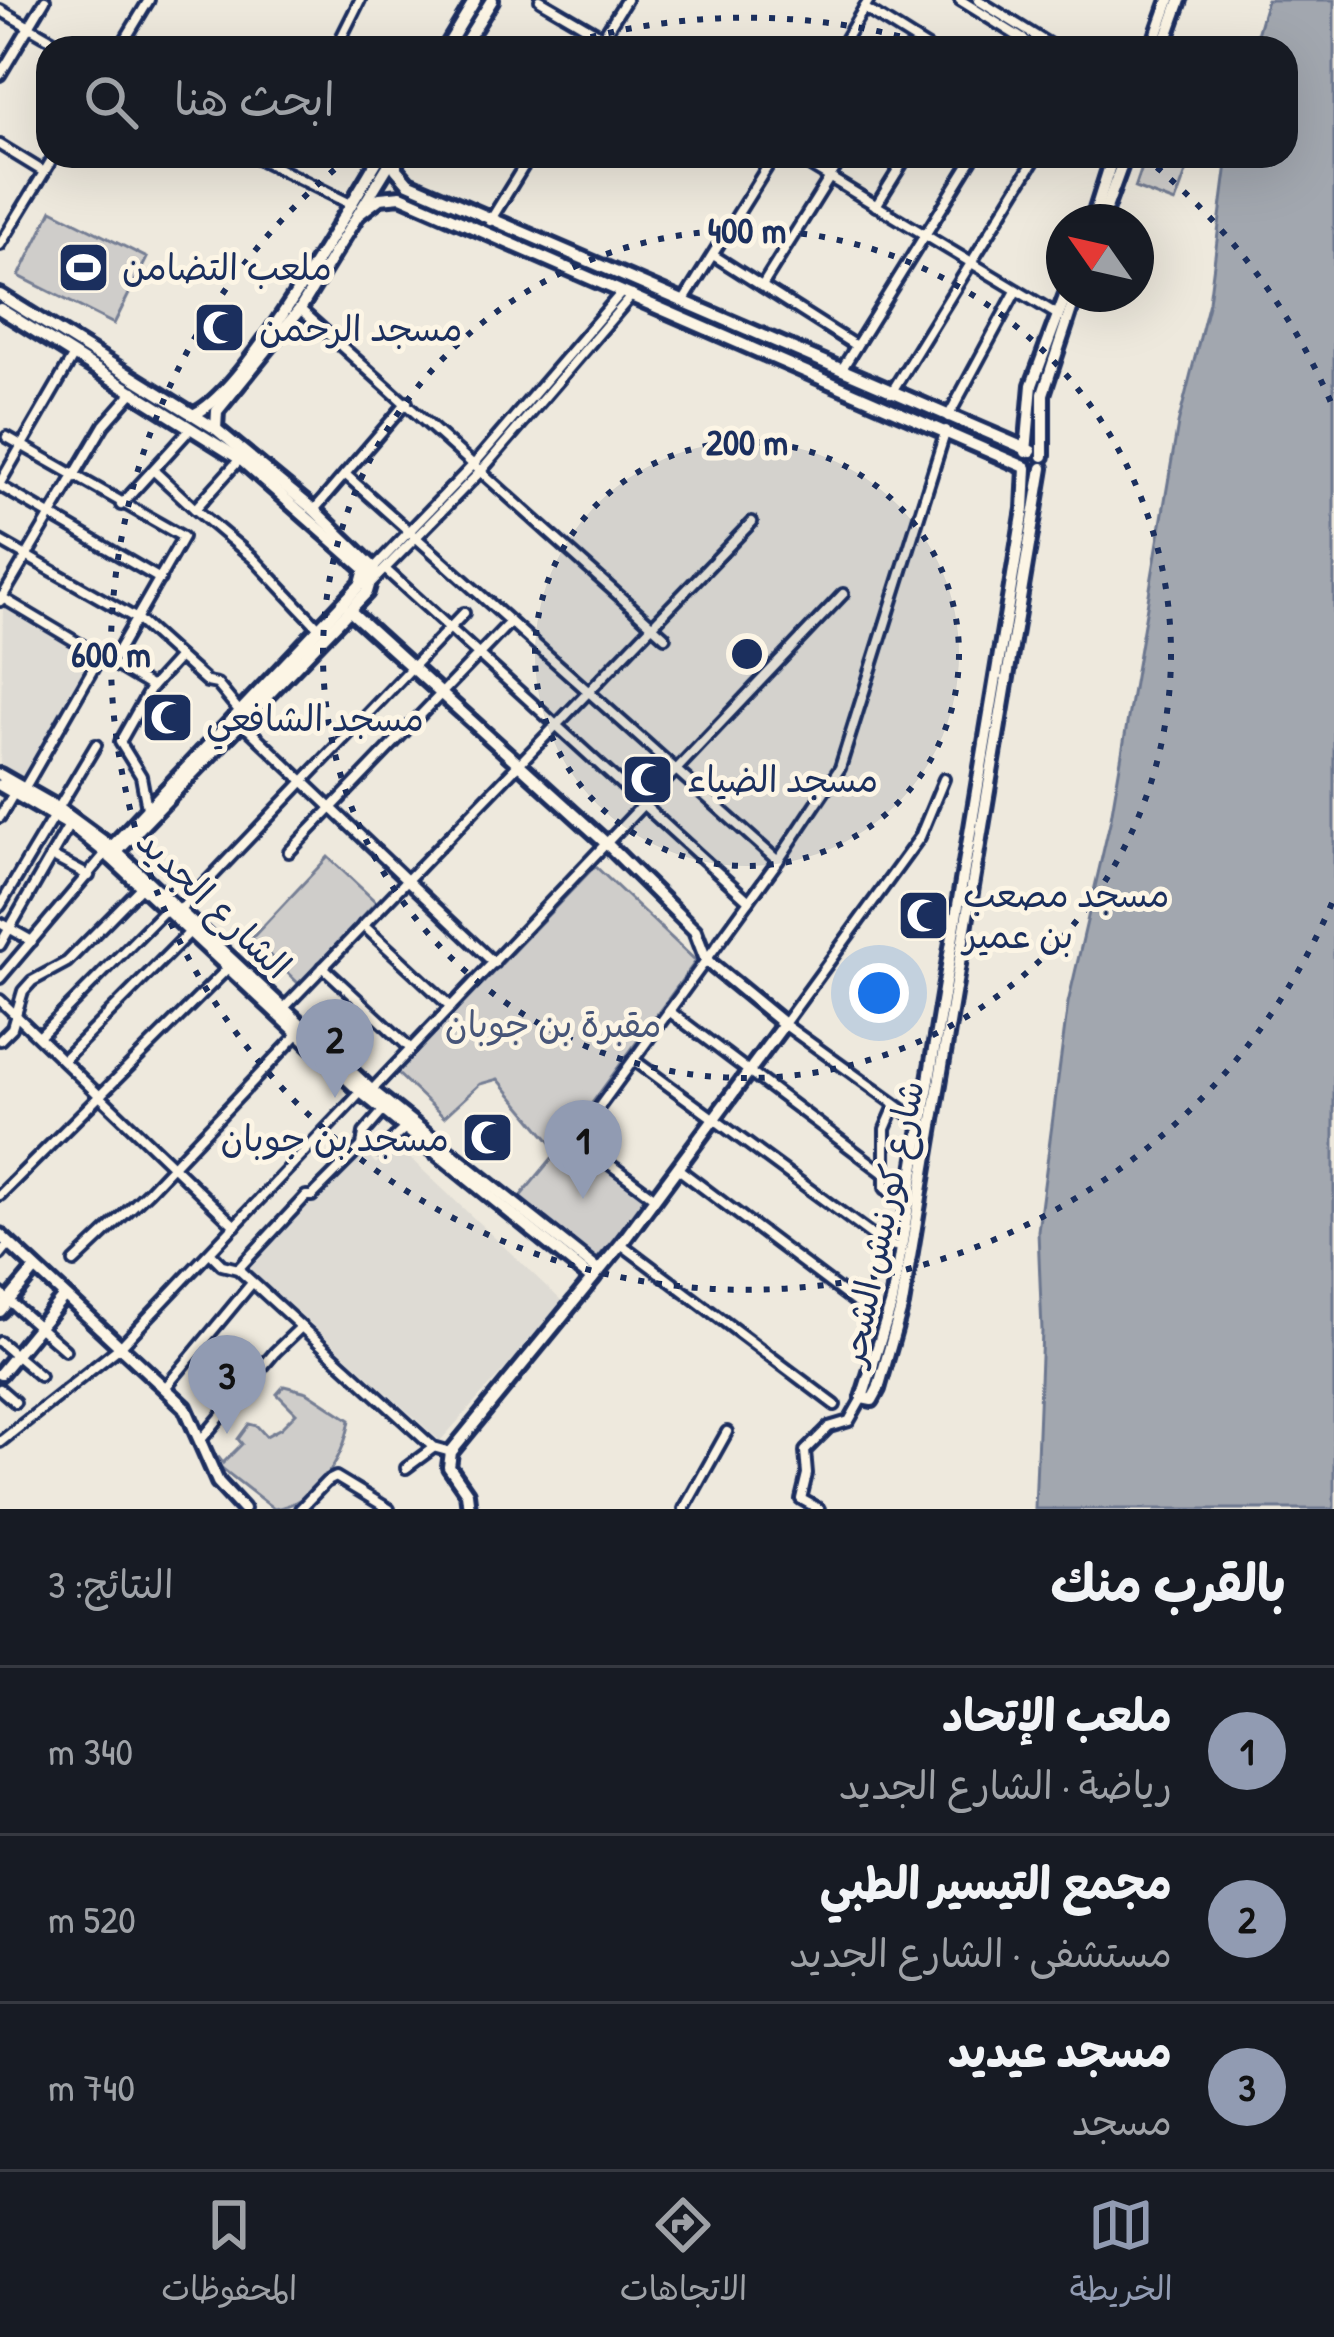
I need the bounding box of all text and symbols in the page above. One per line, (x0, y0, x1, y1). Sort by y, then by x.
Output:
search box (36, 36, 1298, 168)
text: ابحث هنا (174, 68, 335, 129)
icon: search (78, 69, 144, 135)
north arrow (1046, 204, 1154, 312)
text: 400 m (708, 205, 786, 254)
sports icon: ملعب التضامن (55, 239, 111, 295)
place label: ملعب التضامن (122, 242, 332, 291)
mosque icon: مسجد الرحمن (192, 300, 248, 356)
place label: مسجد الرحمن (259, 303, 462, 352)
text: 200 m (706, 417, 788, 466)
text: 600 m (71, 629, 151, 678)
centre of rings (726, 633, 768, 675)
mosque icon: مسجد الشافعي (139, 690, 195, 746)
place label: مسجد الشافعي (206, 693, 424, 750)
mosque icon: مسجد الضياء (620, 751, 676, 807)
place label: مسجد الضياء (687, 754, 878, 803)
street label: الشارع الجديد (125, 816, 303, 990)
place label: مسجد مصعب بن عمير (960, 869, 1170, 959)
mosque icon: مسجد مصعب بن عمير (896, 887, 952, 943)
your location (849, 963, 909, 1023)
pin: 2 (296, 999, 374, 1098)
park label: مقبرة بن جوبان (445, 999, 661, 1048)
street label: شارع كورنيش الشحر (826, 1076, 937, 1374)
pin: 1 (544, 1100, 622, 1199)
mosque icon: مسجد بن جوبان (460, 1110, 516, 1166)
place label: مسجد بن جوبان (220, 1113, 449, 1162)
pin: 3 (188, 1335, 266, 1434)
text: بالقرب منك (1051, 1548, 1286, 1617)
text: النتائج: 3 (48, 1557, 173, 1610)
text: ملعب الإتحاد (942, 1684, 1172, 1745)
text: 340 m (48, 1724, 133, 1777)
text: 1 (1240, 1724, 1254, 1777)
text: رياضة · الشارع الجديد (839, 1758, 1172, 1811)
text: مجمع التيسير الطبي (820, 1852, 1172, 1913)
text: 520 m (48, 1892, 136, 1945)
text: 2 (1238, 1892, 1256, 1945)
text: مستشفى · الشارع الجديد (789, 1926, 1172, 1979)
text: مسجد عيديد (948, 2020, 1172, 2081)
text: 740 m (48, 2060, 135, 2113)
text: 3 (1238, 2060, 1256, 2113)
text: مسجد (1072, 2094, 1172, 2147)
tab: المحفوظات (161, 2192, 297, 2318)
tab: الاتجاهات (620, 2192, 747, 2318)
tab: الخريطة (1070, 2192, 1173, 2318)

